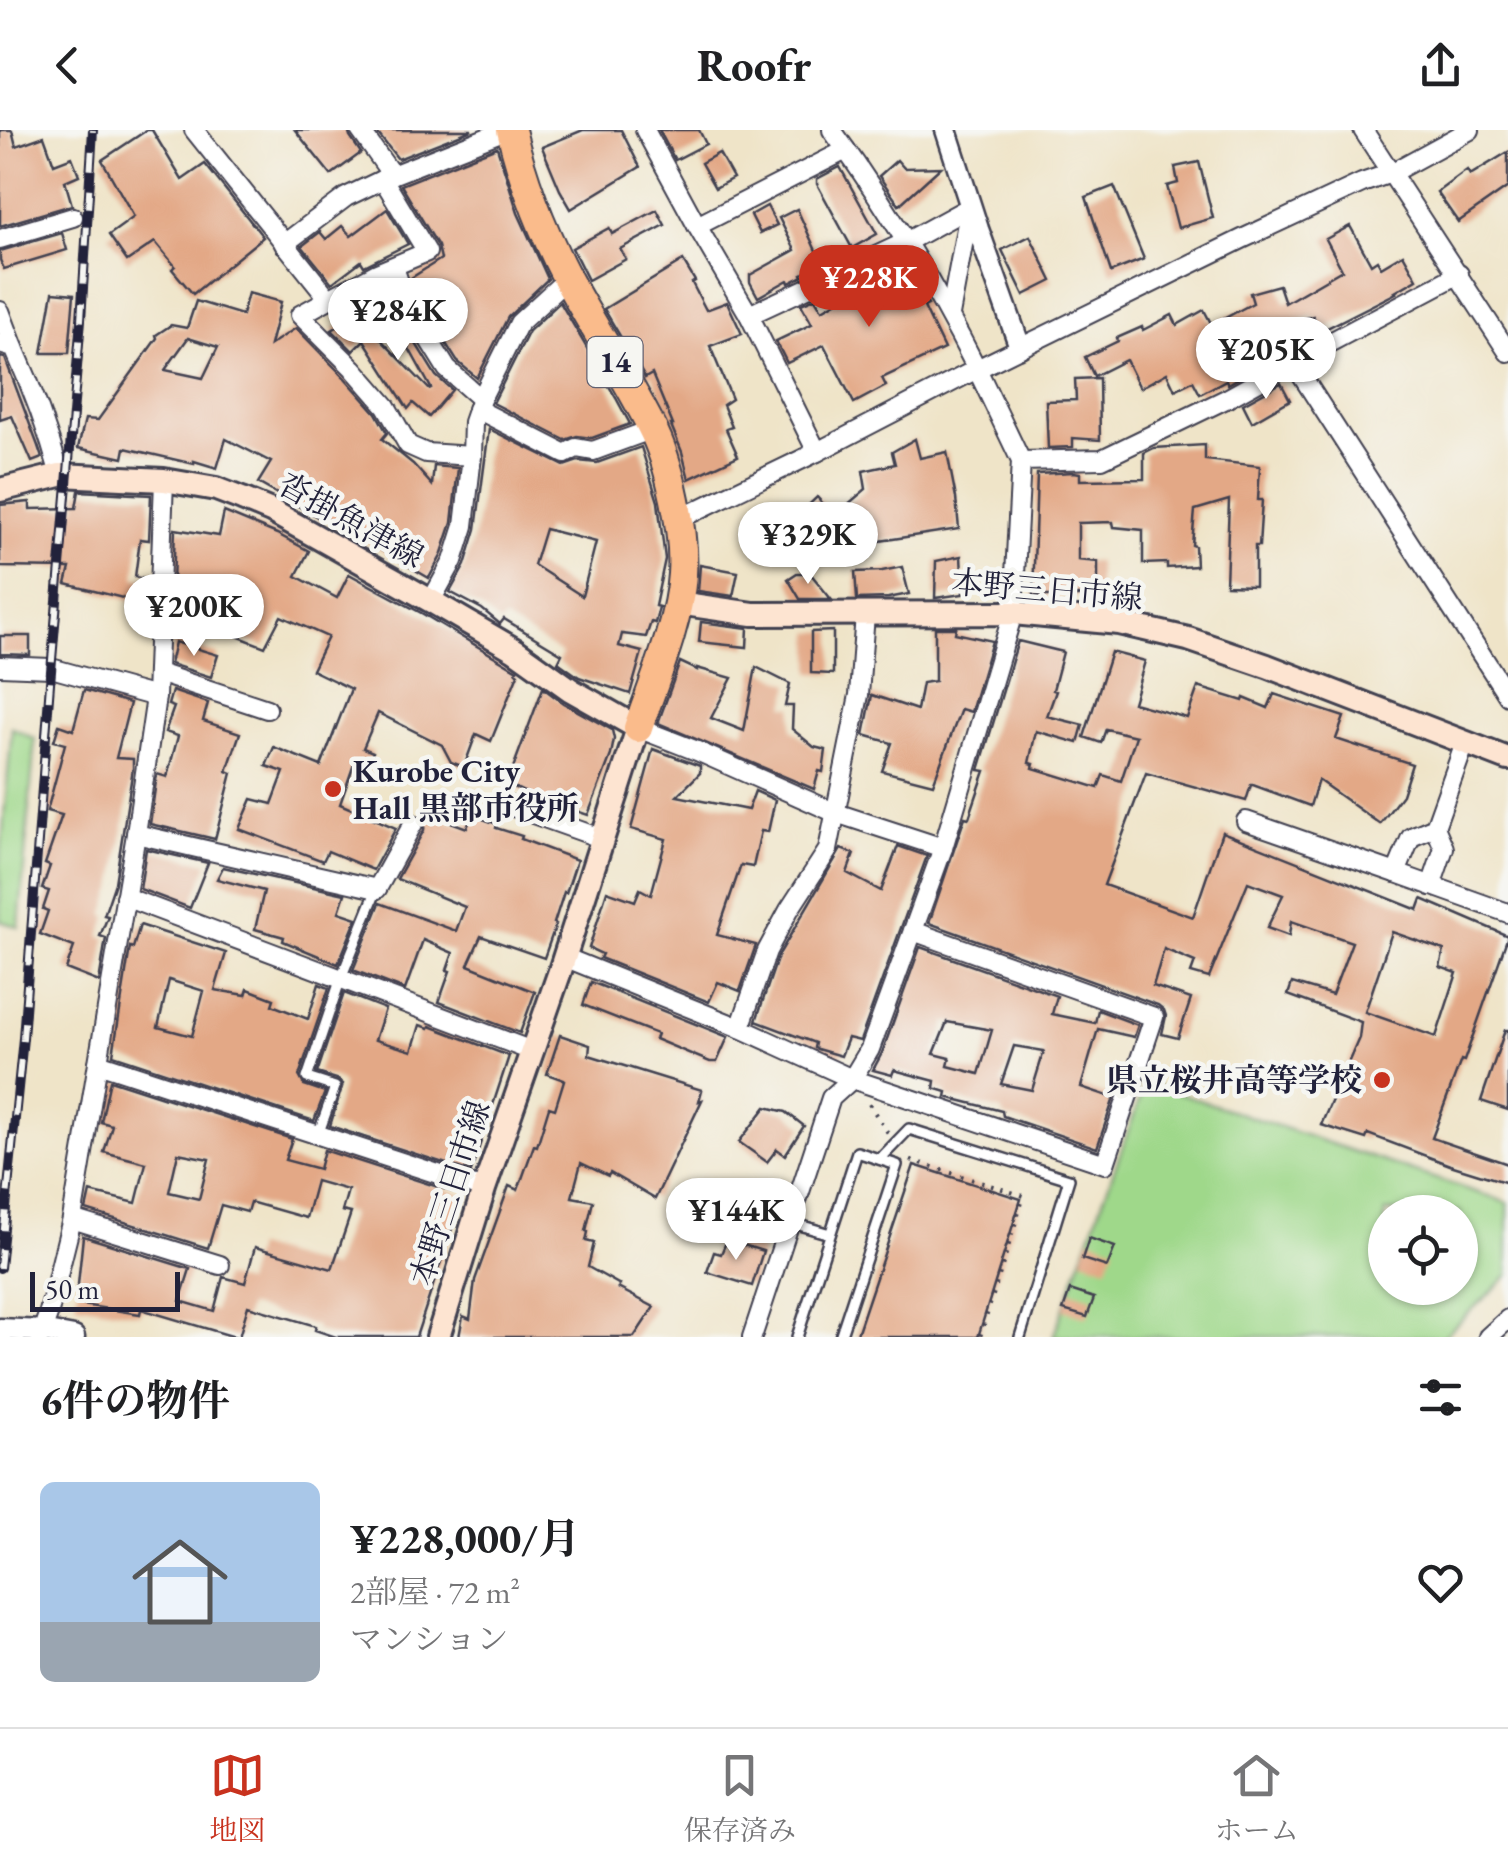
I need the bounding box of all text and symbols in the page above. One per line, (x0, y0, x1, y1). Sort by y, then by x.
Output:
text: Roofr (697, 36, 811, 94)
icon: back (40, 38, 95, 93)
icon: share (1413, 38, 1468, 93)
pin: ¥228K (799, 245, 939, 330)
text: ¥228K (821, 256, 917, 298)
pin: ¥284K (328, 278, 468, 363)
text: ¥284K (350, 289, 446, 331)
pin: ¥205K (1196, 317, 1336, 402)
text: ¥205K (1218, 328, 1314, 370)
road number: 14 (588, 337, 642, 387)
street label: 沓掛魚津線 (271, 463, 431, 577)
pin: ¥329K (738, 502, 878, 587)
text: ¥329K (760, 513, 856, 555)
street label: 本野三日市線 (950, 561, 1144, 619)
pin: ¥200K (124, 574, 264, 659)
text: ¥200K (146, 585, 242, 627)
place label: Kurobe City Hall 黒部市役所 (353, 750, 578, 829)
marker: Kurobe City Hall 黒部市役所 (322, 778, 344, 800)
place label: 県立桜井高等学校 (1106, 1059, 1362, 1101)
marker: 県立桜井高等学校 (1371, 1069, 1393, 1091)
street label: 本野三日市線 (400, 1095, 500, 1291)
pin: ¥144K (666, 1178, 806, 1263)
text: ¥144K (688, 1189, 784, 1231)
map controls (1368, 1195, 1478, 1305)
button: locate (1368, 1195, 1478, 1305)
scale bar (30, 1267, 180, 1312)
text: 50 m (45, 1271, 99, 1307)
icon: filters (1413, 1370, 1468, 1425)
text: 6件の物件 (40, 1373, 230, 1428)
text: ¥228,000/月 (350, 1511, 580, 1566)
icon: home (120, 1522, 240, 1642)
icon: heart (1413, 1555, 1468, 1610)
text: 2部屋 · 72 m² (350, 1571, 520, 1613)
text: マンション (350, 1618, 509, 1660)
tab: 地図 (209, 1748, 265, 1848)
tab: 保存済み (684, 1748, 796, 1848)
tab: ホーム (1215, 1748, 1299, 1848)

